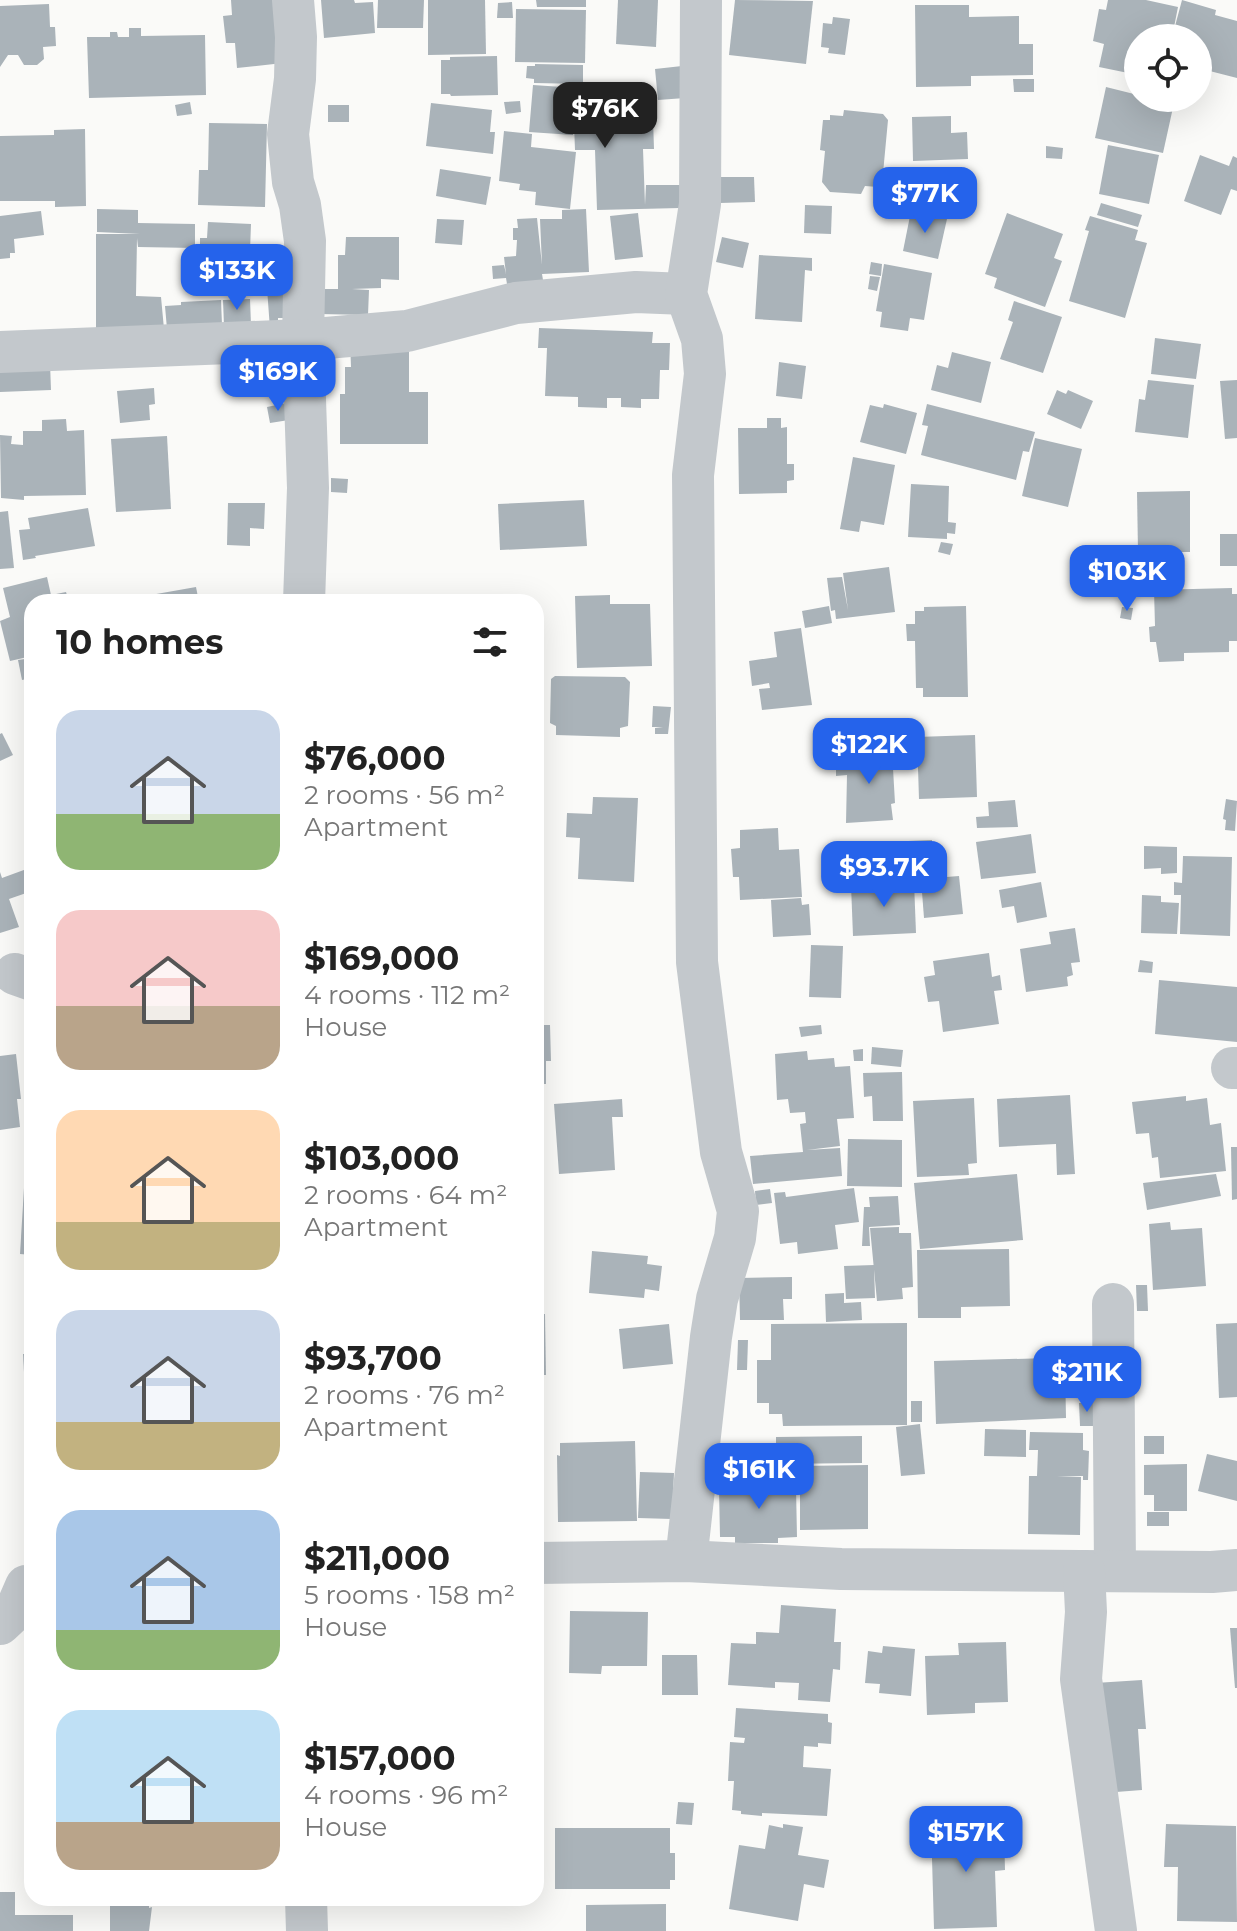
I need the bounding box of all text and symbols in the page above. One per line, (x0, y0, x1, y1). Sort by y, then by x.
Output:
map controls (1124, 24, 1212, 112)
button: locate (1124, 24, 1212, 112)
pin: $76K (558, 82, 652, 150)
text: $76K (571, 92, 639, 124)
pin: $77K (878, 167, 972, 235)
text: $77K (891, 177, 959, 209)
pin: $133K (181, 244, 293, 312)
text: $133K (199, 254, 275, 286)
pin: $169K (222, 345, 334, 413)
text: $169K (239, 355, 317, 387)
pin: $103K (1071, 545, 1183, 613)
text: $103K (1088, 555, 1166, 587)
icon: filters (468, 620, 512, 664)
text: 10 homes (56, 621, 223, 663)
pin: $122K (813, 718, 925, 786)
text: $122K (831, 728, 907, 760)
text: $76,000 (304, 737, 445, 779)
icon: home (120, 742, 216, 838)
text: 2 rooms · 56 m² (304, 779, 505, 811)
text: Apartment (304, 811, 448, 843)
pin: $93.7K (819, 841, 949, 909)
text: $93.7K (839, 851, 929, 883)
text: $169,000 (304, 937, 459, 979)
icon: home (120, 942, 216, 1038)
text: 4 rooms · 112 m² (304, 979, 510, 1011)
text: House (304, 1011, 387, 1043)
text: $103,000 (304, 1137, 459, 1179)
icon: home (120, 1142, 216, 1238)
text: 2 rooms · 64 m² (304, 1179, 507, 1211)
text: Apartment (304, 1211, 448, 1243)
text: $93,700 (304, 1337, 442, 1379)
icon: home (120, 1342, 216, 1438)
pin: $211K (1031, 1346, 1143, 1414)
text: $211K (1051, 1356, 1123, 1388)
text: 2 rooms · 76 m² (304, 1379, 505, 1411)
text: Apartment (304, 1411, 448, 1443)
pin: $161K (703, 1443, 815, 1511)
text: $161K (723, 1453, 795, 1485)
text: $211,000 (304, 1537, 450, 1579)
icon: home (120, 1542, 216, 1638)
text: 5 rooms · 158 m² (304, 1579, 515, 1611)
text: House (304, 1611, 387, 1643)
text: $157,000 (304, 1737, 456, 1779)
icon: home (120, 1742, 216, 1838)
text: 4 rooms · 96 m² (304, 1779, 508, 1811)
pin: $157K (910, 1806, 1022, 1874)
text: House (304, 1811, 387, 1843)
text: $157K (927, 1816, 1005, 1848)

